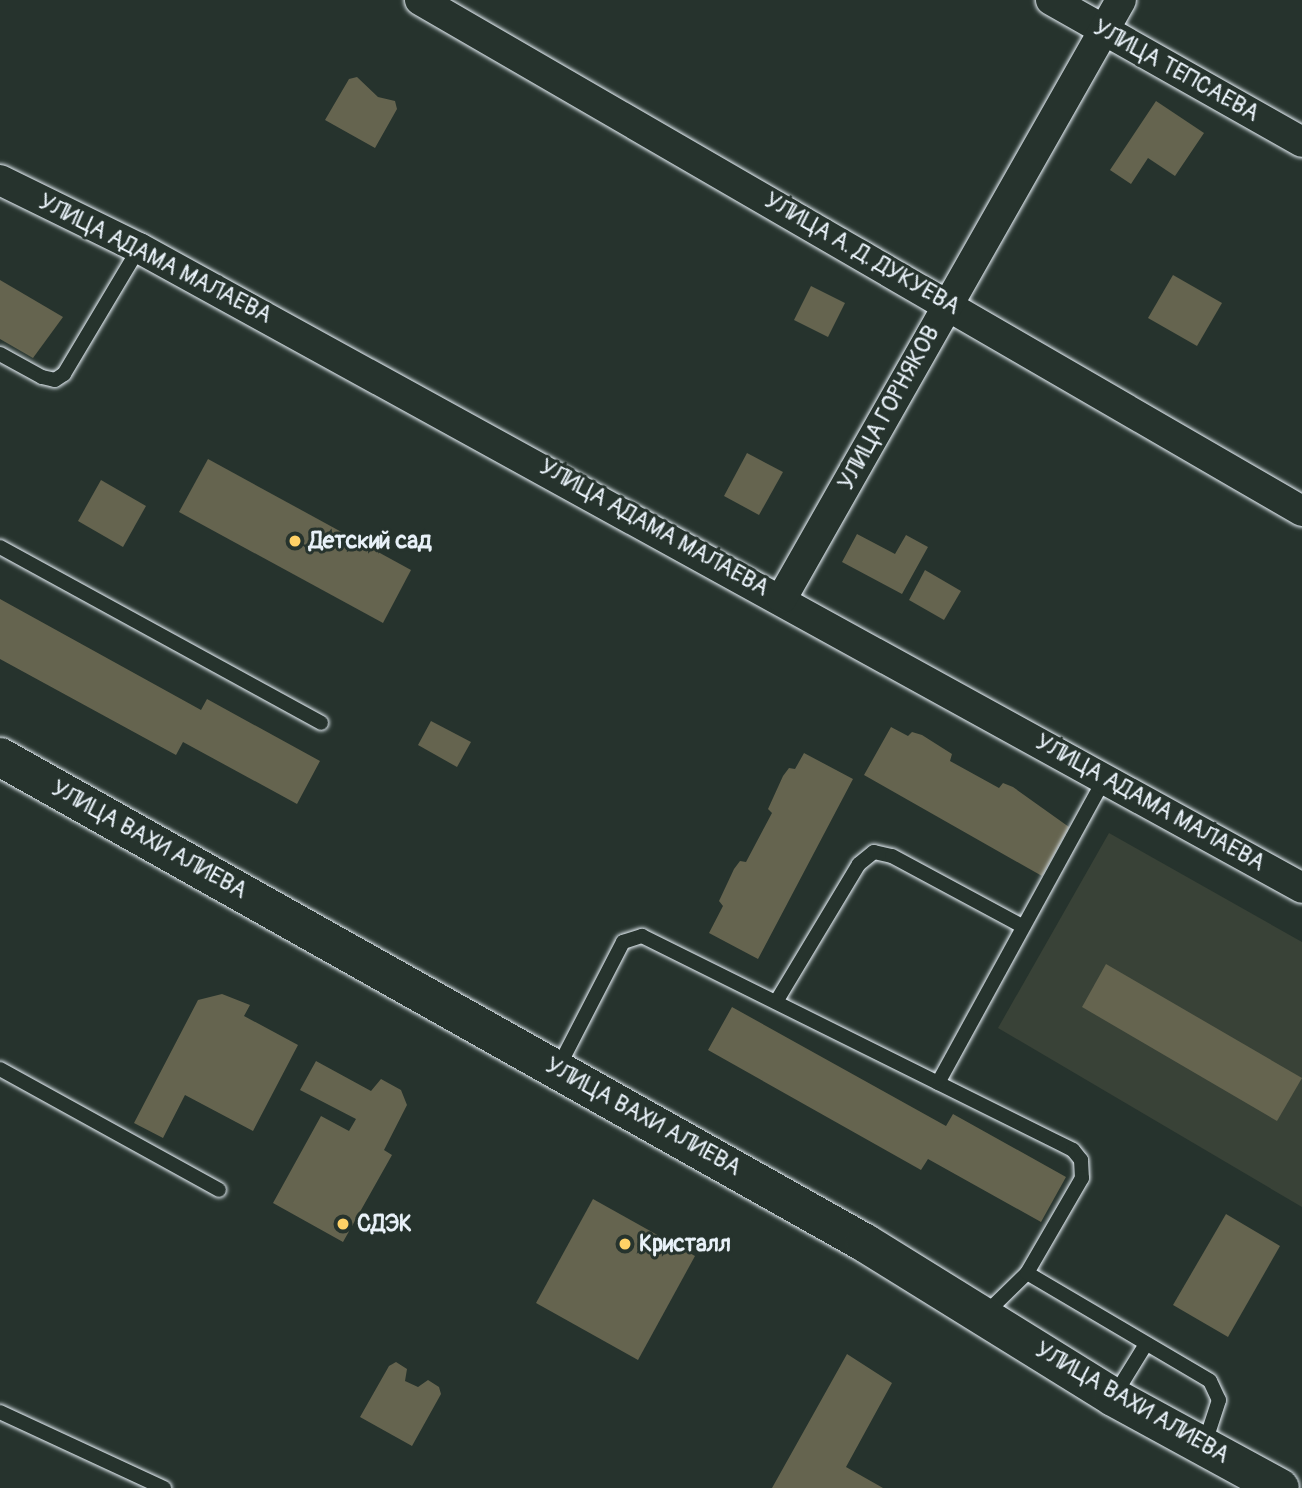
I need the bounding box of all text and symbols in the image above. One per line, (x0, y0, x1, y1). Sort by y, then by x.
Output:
street label: УЛИЦА ТЕПСАЕВА (1088, 14, 1264, 128)
street label: УЛИЦА А. Д. ДУКУЕВА (759, 187, 965, 321)
street label: УЛИЦА АДАМА МАЛАЕВА (34, 188, 276, 330)
street label: УЛИЦА ГОРНЯКОВ (832, 321, 946, 495)
street label: УЛИЦА АДАМА МАЛАЕВА (535, 453, 773, 603)
place label: Детский сад (309, 527, 432, 555)
marker: Детский сад (287, 533, 303, 549)
street label: УЛИЦА АДАМА МАЛАЕВА (1031, 728, 1269, 878)
street label: УЛИЦА ВАХИ АЛИЕВА (46, 775, 252, 905)
street label: УЛИЦА ВАХИ АЛИЕВА (540, 1052, 746, 1182)
place label: СДЭК (357, 1210, 412, 1238)
marker: СДЭК (335, 1216, 351, 1232)
place label: Кристалл (639, 1230, 731, 1258)
marker: Кристалл (617, 1236, 633, 1252)
street label: УЛИЦА ВАХИ АЛИЕВА (1030, 1336, 1234, 1470)

